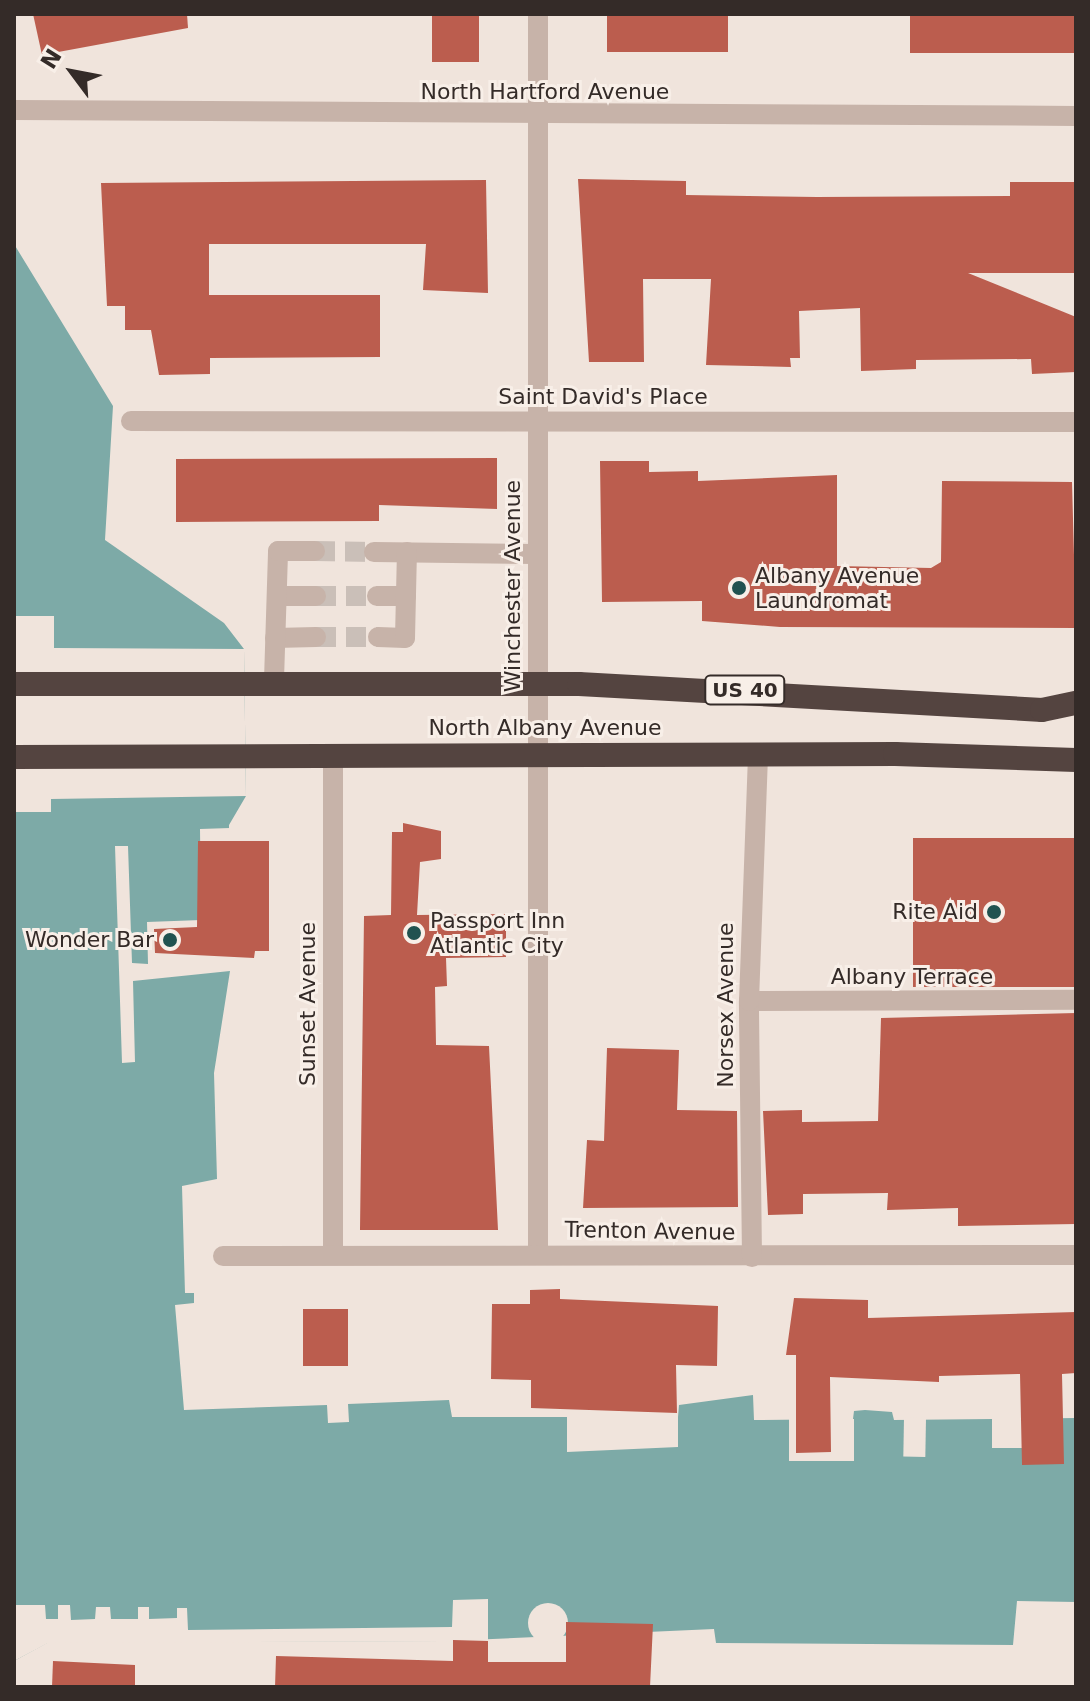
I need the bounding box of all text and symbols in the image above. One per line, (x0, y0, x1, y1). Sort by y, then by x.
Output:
north arrow (32, 32, 112, 112)
text: N (36, 45, 67, 73)
street label: North Hartford Avenue (421, 79, 669, 105)
street label: Saint David's Place (498, 384, 708, 410)
street label: Winchester Avenue (500, 480, 526, 692)
place label: Albany Avenue Laundromat (755, 562, 919, 614)
marker: Albany Avenue Laundromat (730, 579, 748, 597)
road number: US 40 (703, 674, 787, 706)
street label: North Albany Avenue (429, 715, 661, 741)
place label: Rite Aid (892, 899, 978, 925)
marker: Rite Aid (985, 903, 1003, 921)
place label: Passport Inn Atlantic City (430, 907, 565, 958)
street label: Sunset Avenue (295, 922, 321, 1086)
street label: Norsex Avenue (713, 922, 739, 1088)
marker: Passport Inn Atlantic City (405, 924, 423, 942)
place label: Wonder Bar (25, 927, 154, 953)
marker: Wonder Bar (161, 931, 179, 949)
street label: Albany Terrace (831, 964, 993, 990)
street label: Trenton Avenue (564, 1216, 736, 1246)

